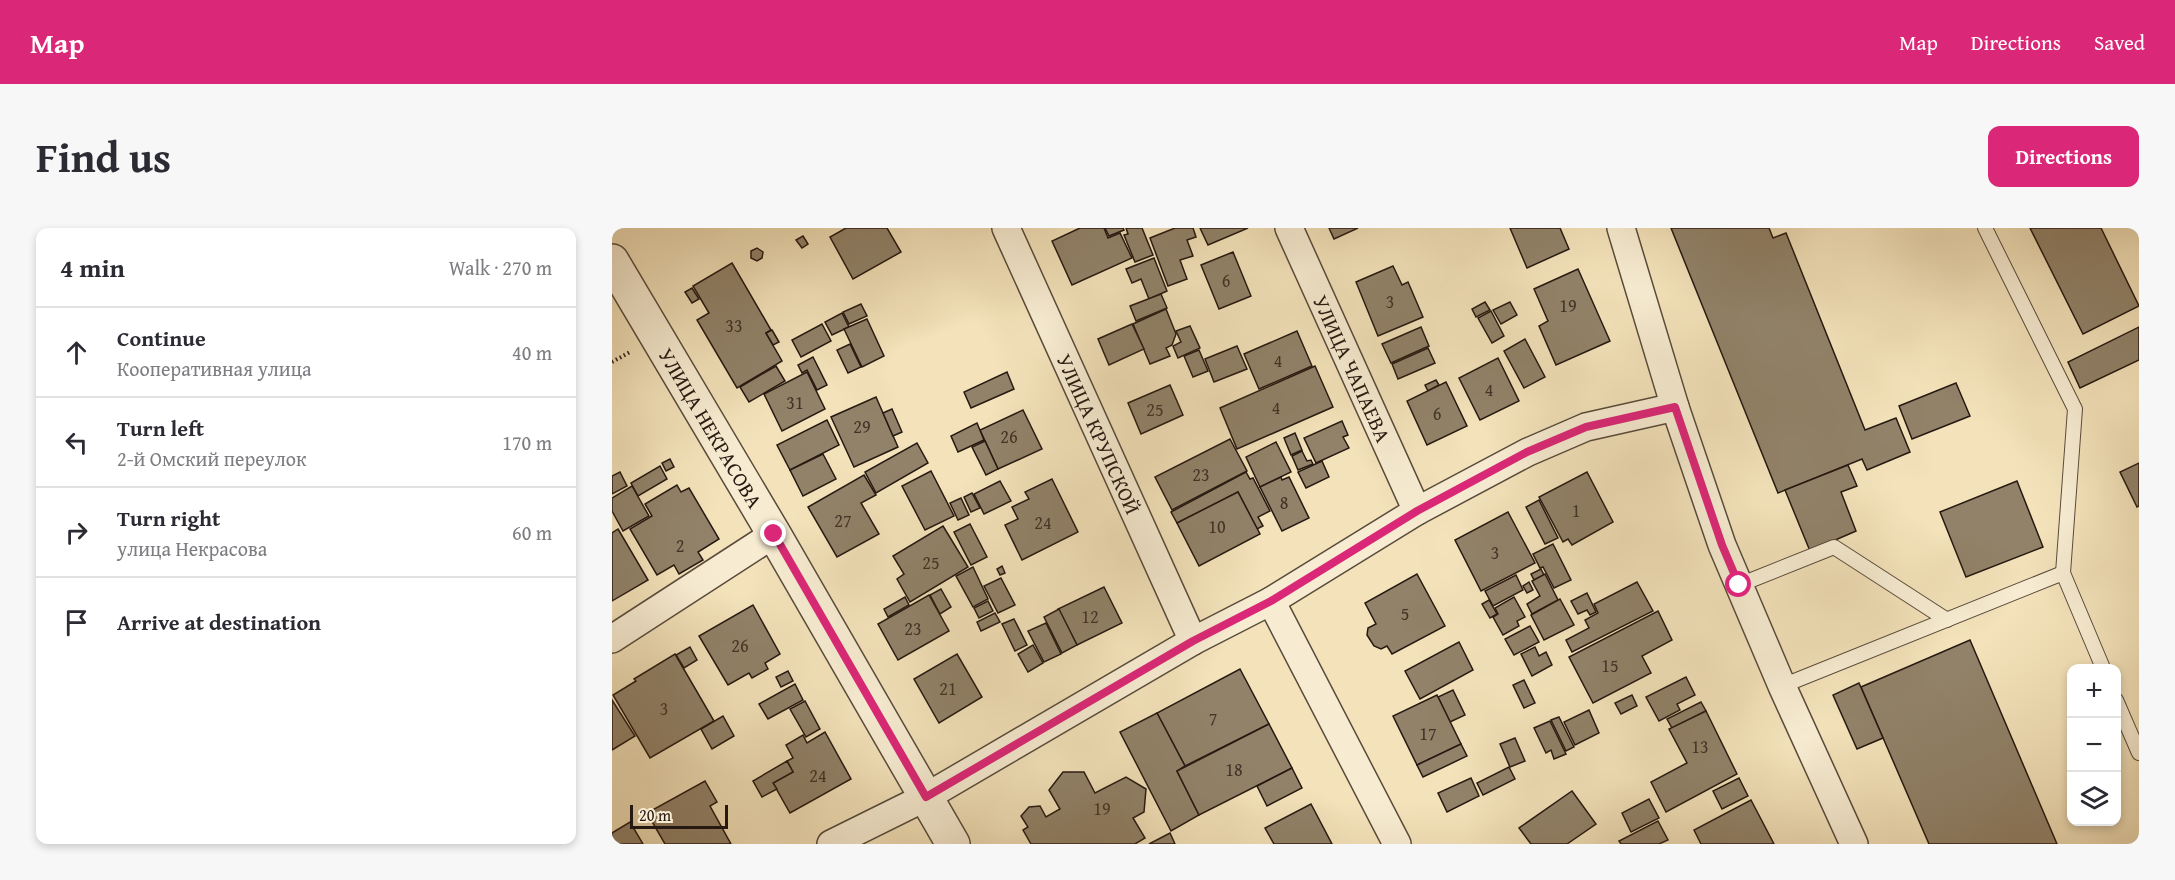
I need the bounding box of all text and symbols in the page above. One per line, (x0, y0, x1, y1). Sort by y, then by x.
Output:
text: Map (30, 22, 84, 63)
text: Map (1899, 27, 1938, 58)
text: Directions (1971, 27, 2061, 58)
text: Saved (2094, 27, 2145, 58)
text: Find us (36, 126, 171, 187)
button: Directions (1988, 126, 2139, 187)
text: 4 min (60, 248, 125, 287)
text: Walk · 270 m (449, 253, 552, 282)
house number: 6 (1222, 267, 1230, 294)
house number: 3 (1386, 288, 1394, 315)
street label: УЛИЦА ЧАПАЕВА (1306, 290, 1399, 447)
house number: 19 (1559, 292, 1577, 319)
house number: 33 (725, 312, 743, 339)
text: Continue (117, 322, 206, 354)
icon: ahead (60, 336, 93, 369)
text: 40 m (512, 338, 552, 367)
street label: УЛИЦА НЕКРАСОВА (651, 342, 771, 514)
house number: 4 (1274, 347, 1282, 374)
street label: УЛИЦА КРУПСКОЙ (1049, 349, 1149, 519)
text: Кооперативная улица (117, 354, 312, 383)
house number: 4 (1485, 376, 1493, 403)
house number: 31 (786, 389, 804, 416)
house number: 4 (1272, 394, 1280, 421)
house number: 25 (1146, 396, 1164, 423)
house number: 6 (1433, 400, 1441, 427)
text: Turn left (117, 412, 204, 444)
house number: 29 (853, 413, 871, 440)
house number: 26 (1000, 423, 1018, 450)
icon: left (60, 426, 93, 459)
text: 170 m (502, 428, 552, 457)
text: 2-й Омский переулок (117, 444, 306, 473)
house number: 23 (1192, 461, 1210, 488)
house number: 8 (1280, 489, 1288, 516)
house number: 1 (1572, 497, 1580, 524)
text: Turn right (117, 502, 220, 534)
house number: 27 (834, 507, 852, 534)
house number: 24 (1034, 509, 1052, 536)
house number: 10 (1208, 513, 1226, 540)
icon: right (60, 516, 93, 549)
text: 60 m (512, 518, 552, 547)
route end (760, 520, 786, 546)
house number: 2 (676, 532, 684, 559)
text: улица Некрасова (117, 534, 267, 563)
house number: 3 (1491, 539, 1499, 566)
house number: 25 (922, 549, 940, 576)
route start (1725, 571, 1751, 597)
house number: 5 (1401, 600, 1409, 627)
house number: 12 (1081, 603, 1099, 630)
icon: arrive (60, 606, 93, 639)
text: Arrive at destination (117, 606, 321, 638)
house number: 23 (904, 615, 922, 642)
house number: 26 (731, 632, 749, 659)
house number: 15 (1601, 652, 1619, 679)
map controls (2067, 664, 2121, 826)
button: + (2067, 664, 2121, 718)
house number: 21 (939, 675, 957, 702)
house number: 3 (660, 695, 668, 722)
house number: 7 (1209, 705, 1217, 732)
button: − (2067, 718, 2121, 772)
house number: 17 (1419, 720, 1437, 747)
house number: 13 (1691, 733, 1709, 760)
house number: 18 (1225, 756, 1243, 783)
house number: 24 (809, 762, 827, 789)
button: layers (2067, 772, 2121, 826)
house number: 19 (1093, 795, 1111, 822)
scale bar (630, 802, 728, 830)
text: 20 m (639, 803, 671, 827)

